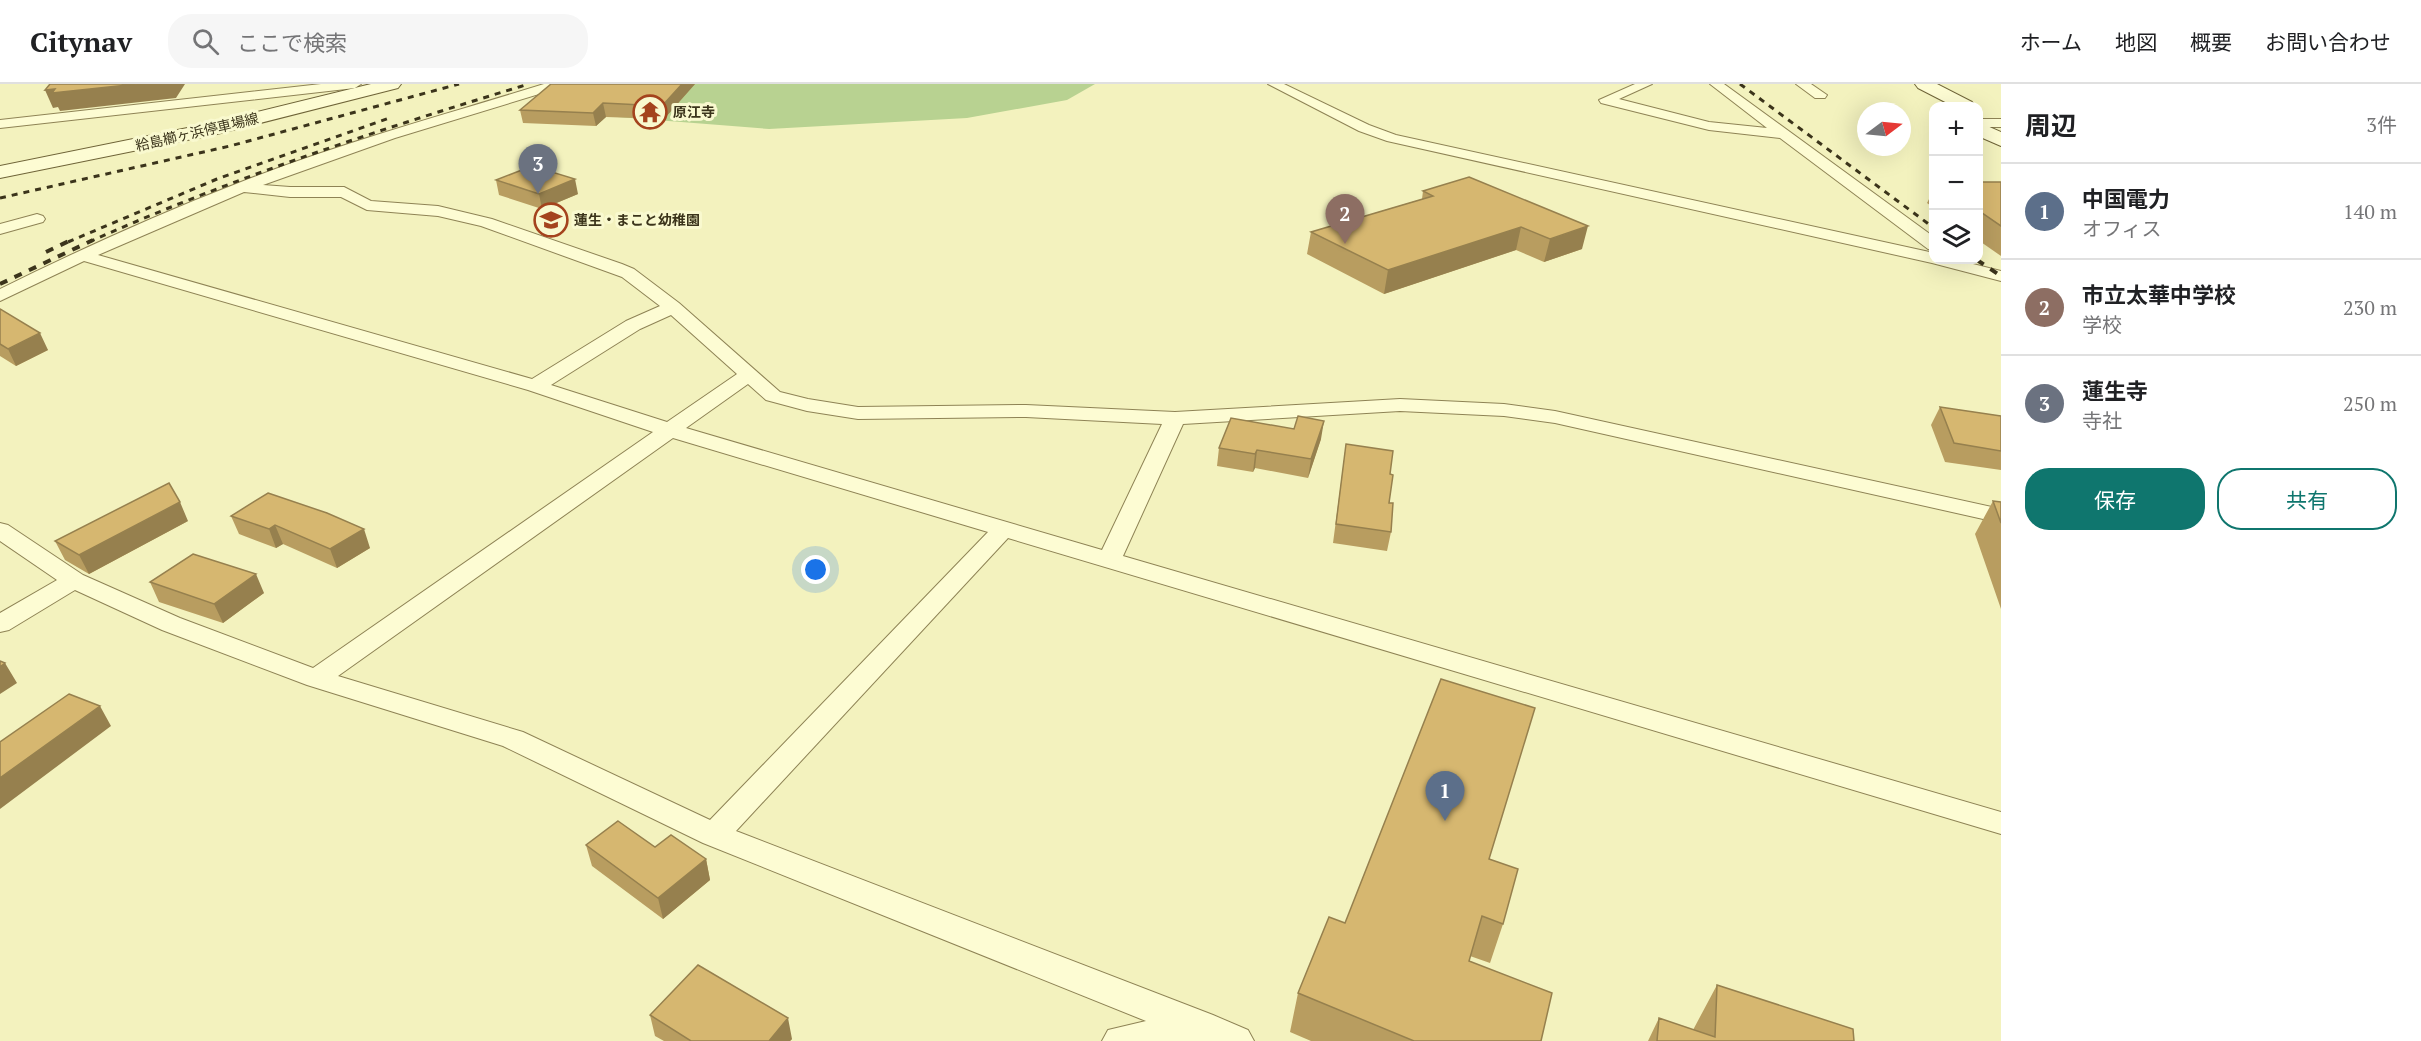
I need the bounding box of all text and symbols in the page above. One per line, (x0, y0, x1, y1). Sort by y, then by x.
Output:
search box (168, 14, 588, 68)
text: Citynav (30, 23, 132, 60)
icon: search (189, 25, 222, 58)
text: ここで検索 (237, 28, 347, 57)
text: ホーム (2020, 28, 2082, 56)
text: 地図 (2115, 28, 2157, 56)
text: 概要 (2190, 28, 2232, 56)
text: お問い合わせ (2265, 28, 2391, 56)
temple icon: 原江寺 (632, 94, 668, 130)
place label: 原江寺 (673, 102, 715, 121)
north arrow (1857, 102, 1911, 156)
map controls (1929, 102, 1983, 264)
button: + (1929, 102, 1983, 156)
street label: 粭島櫛ヶ浜停車場線 (133, 108, 260, 155)
text: 周辺 (2025, 108, 2077, 142)
text: 3件 (2366, 111, 2397, 138)
pin: 3 (518, 144, 558, 194)
button: − (1929, 156, 1983, 210)
text: 中国電力 (2082, 184, 2170, 213)
pin: 2 (1326, 194, 1364, 244)
text: 1 (2039, 198, 2050, 225)
text: 140 m (2343, 198, 2397, 225)
school or university icon: 蓮生・まこと幼稚園 (533, 202, 569, 238)
place label: 蓮生・まこと幼稚園 (574, 210, 700, 229)
button: layers (1929, 210, 1983, 264)
text: オフィス (2082, 215, 2162, 242)
text: 市立太華中学校 (2082, 280, 2236, 309)
text: 2 (2039, 294, 2050, 321)
text: 230 m (2343, 294, 2397, 321)
text: 学校 (2082, 311, 2122, 338)
text: 蓮生寺 (2082, 376, 2148, 405)
text: 3 (2039, 390, 2050, 417)
text: 250 m (2343, 390, 2397, 417)
text: 寺社 (2082, 407, 2122, 434)
button: 保存 (2025, 468, 2205, 530)
button: 共有 (2217, 468, 2397, 530)
your location (801, 555, 830, 584)
pin: 1 (1426, 772, 1464, 821)

